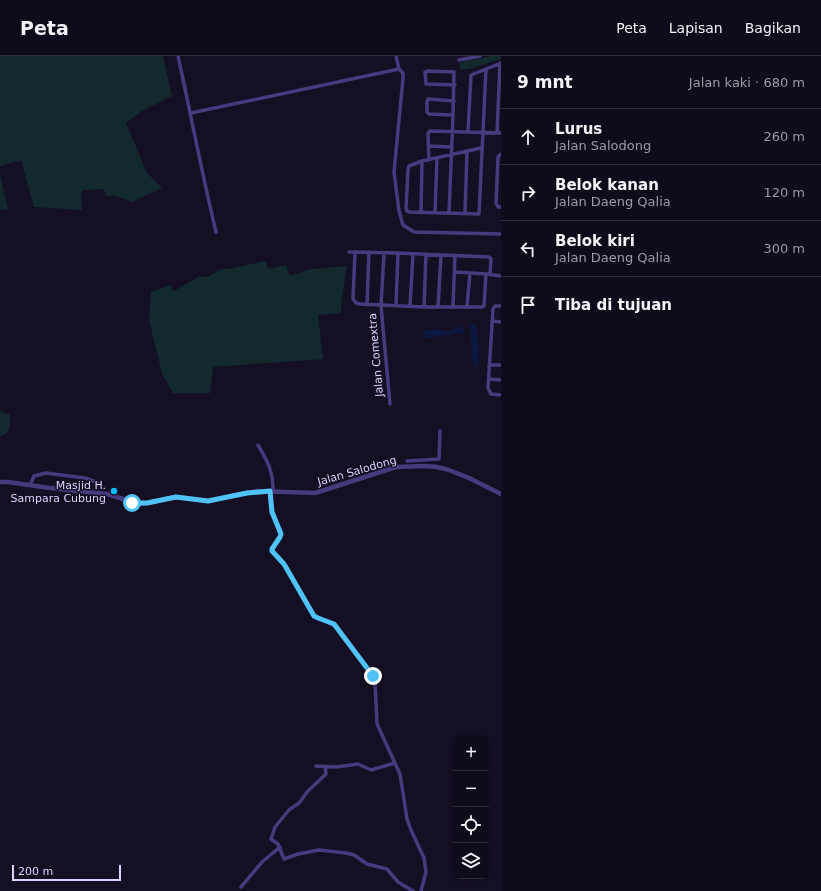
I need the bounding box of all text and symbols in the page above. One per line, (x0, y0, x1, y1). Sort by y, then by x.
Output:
text: Peta (20, 17, 69, 39)
text: Peta (616, 20, 647, 36)
text: Lapisan (669, 20, 723, 36)
text: Bagikan (745, 20, 801, 36)
text: 9 mnt (517, 72, 573, 92)
text: Jalan kaki · 680 m (689, 75, 805, 90)
text: Lurus (555, 120, 602, 138)
icon: ahead (517, 126, 539, 148)
text: 260 m (763, 129, 805, 144)
text: Jalan Salodong (555, 138, 651, 153)
text: Belok kanan (555, 176, 659, 194)
icon: right (517, 182, 539, 204)
text: 120 m (763, 185, 805, 200)
text: Jalan Daeng Qalia (555, 194, 671, 209)
text: Belok kiri (555, 232, 635, 250)
icon: left (517, 238, 539, 260)
text: 300 m (763, 241, 805, 256)
text: Jalan Daeng Qalia (555, 250, 671, 265)
icon: arrive (517, 294, 539, 316)
text: Tiba di tujuan (555, 296, 672, 314)
street label: Jalan Comextra (366, 313, 386, 398)
street label: Jalan Salodong (315, 454, 398, 489)
place label: Masjid H. Sampara Cubung (11, 479, 106, 505)
marker: Masjid H. Sampara Cubung (109, 486, 119, 496)
route start (123, 494, 141, 512)
route end (364, 667, 382, 685)
map controls (453, 735, 489, 879)
button: + (453, 735, 489, 771)
button: − (453, 771, 489, 807)
button: locate (453, 807, 489, 843)
button: layers (453, 843, 489, 879)
scale bar (12, 863, 121, 882)
text: 200 m (18, 865, 53, 878)

